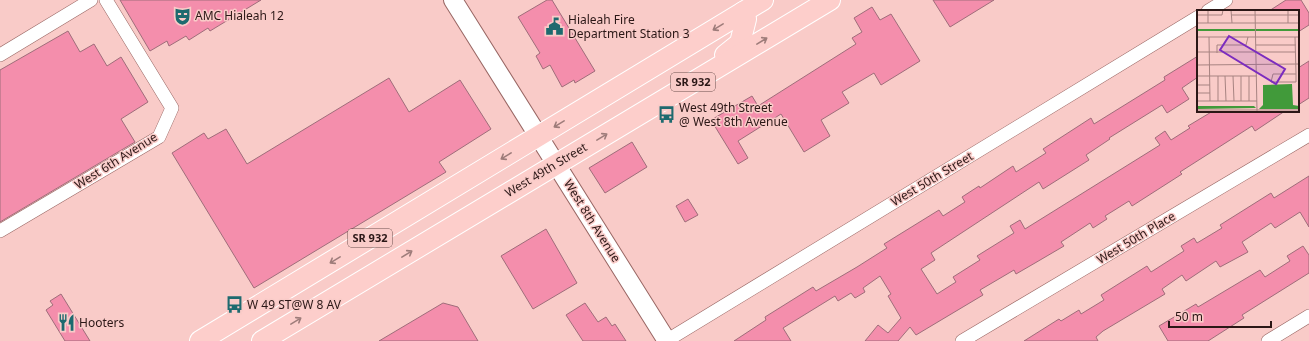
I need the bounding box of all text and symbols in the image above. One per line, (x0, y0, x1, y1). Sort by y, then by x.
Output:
theatre icon: AMC Hialeah 12 (172, 6, 192, 26)
place label: AMC Hialeah 12 (195, 7, 284, 24)
inset map (1197, 10, 1299, 112)
place label: Hialeah Fire Department Station 3 (568, 11, 690, 42)
public building icon: Hialeah Fire Department Station 3 (545, 17, 565, 37)
one-way arrow (712, 24, 724, 32)
one-way arrow (756, 36, 768, 44)
road number: SR 932 (671, 73, 715, 91)
place label: West 49th Street @ West 8th Avenue (679, 99, 788, 130)
bus stop icon: West 49th Street @ West 8th Avenue (656, 105, 676, 125)
one-way arrow (553, 120, 565, 128)
street label: West 6th Avenue (71, 128, 161, 193)
one-way arrow (596, 132, 608, 140)
street label: West 49th Street (502, 138, 591, 201)
street label: West 50th Street (888, 147, 977, 210)
one-way arrow (501, 152, 512, 160)
street label: West 8th Avenue (560, 176, 625, 266)
street label: West 50th Place (1093, 207, 1179, 268)
road number: SR 932 (348, 229, 392, 247)
one-way arrow (401, 249, 413, 257)
one-way arrow (329, 256, 341, 264)
bus stop icon: W 49 ST@W 8 AV (224, 295, 244, 315)
place label: W 49 ST@W 8 AV (247, 296, 342, 313)
scale bar (1169, 303, 1271, 329)
text: 50 m (1175, 308, 1203, 325)
restaurant icon: Hooters (56, 313, 76, 333)
place label: Hooters (79, 314, 124, 331)
one-way arrow (290, 316, 302, 324)

